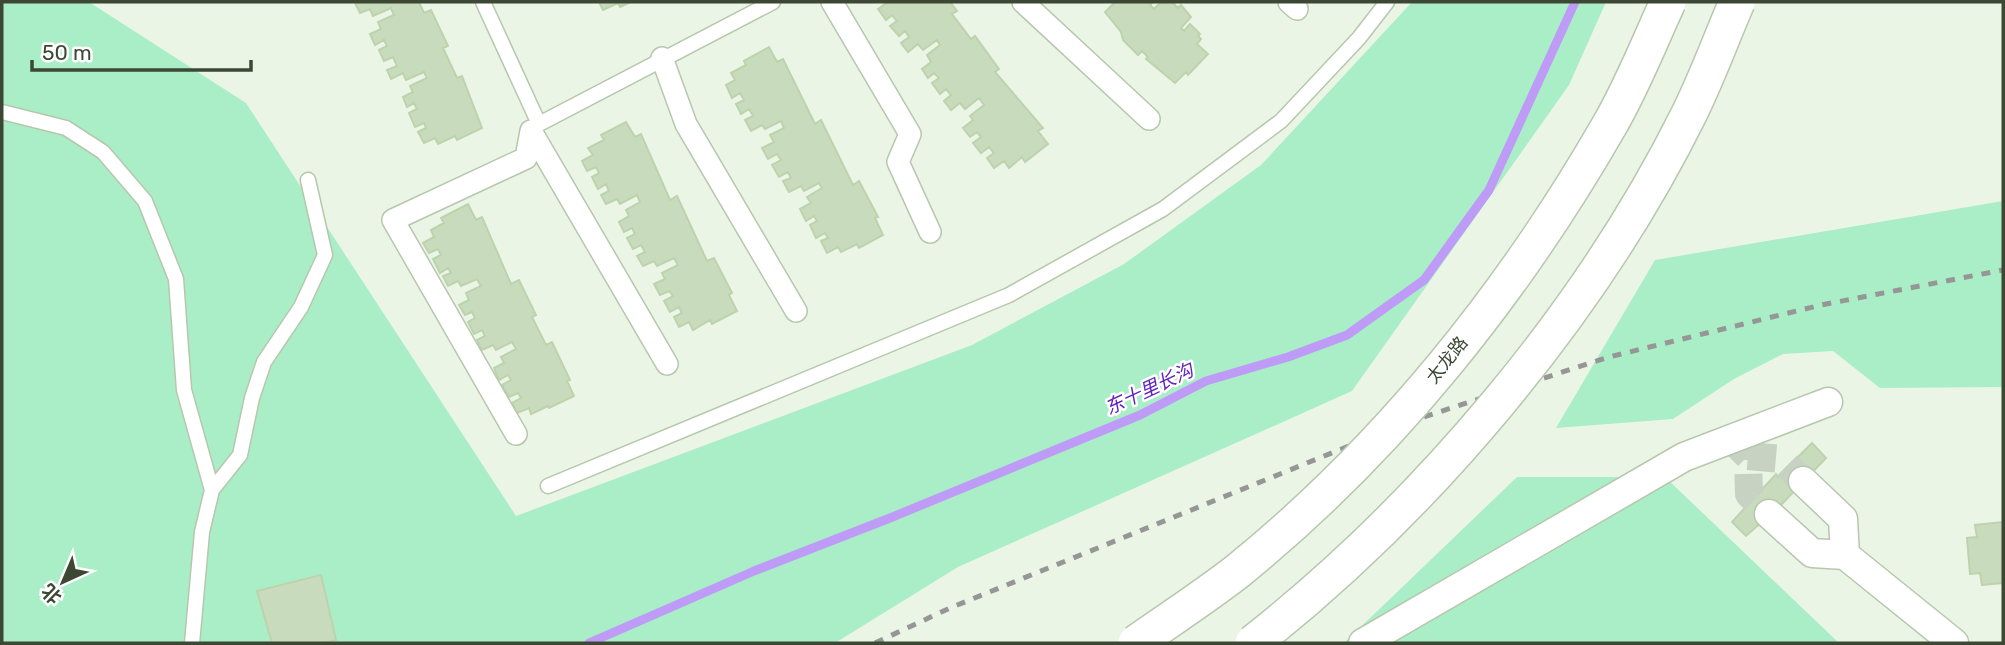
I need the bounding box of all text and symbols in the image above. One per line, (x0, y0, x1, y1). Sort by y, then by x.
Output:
scale bar (32, 28, 250, 72)
text: 50 m (42, 40, 92, 65)
street label: 太龙路 (1421, 332, 1473, 388)
water label: 东十里长沟 (1101, 358, 1199, 420)
north arrow (28, 547, 98, 617)
text: 北 (37, 579, 66, 609)

